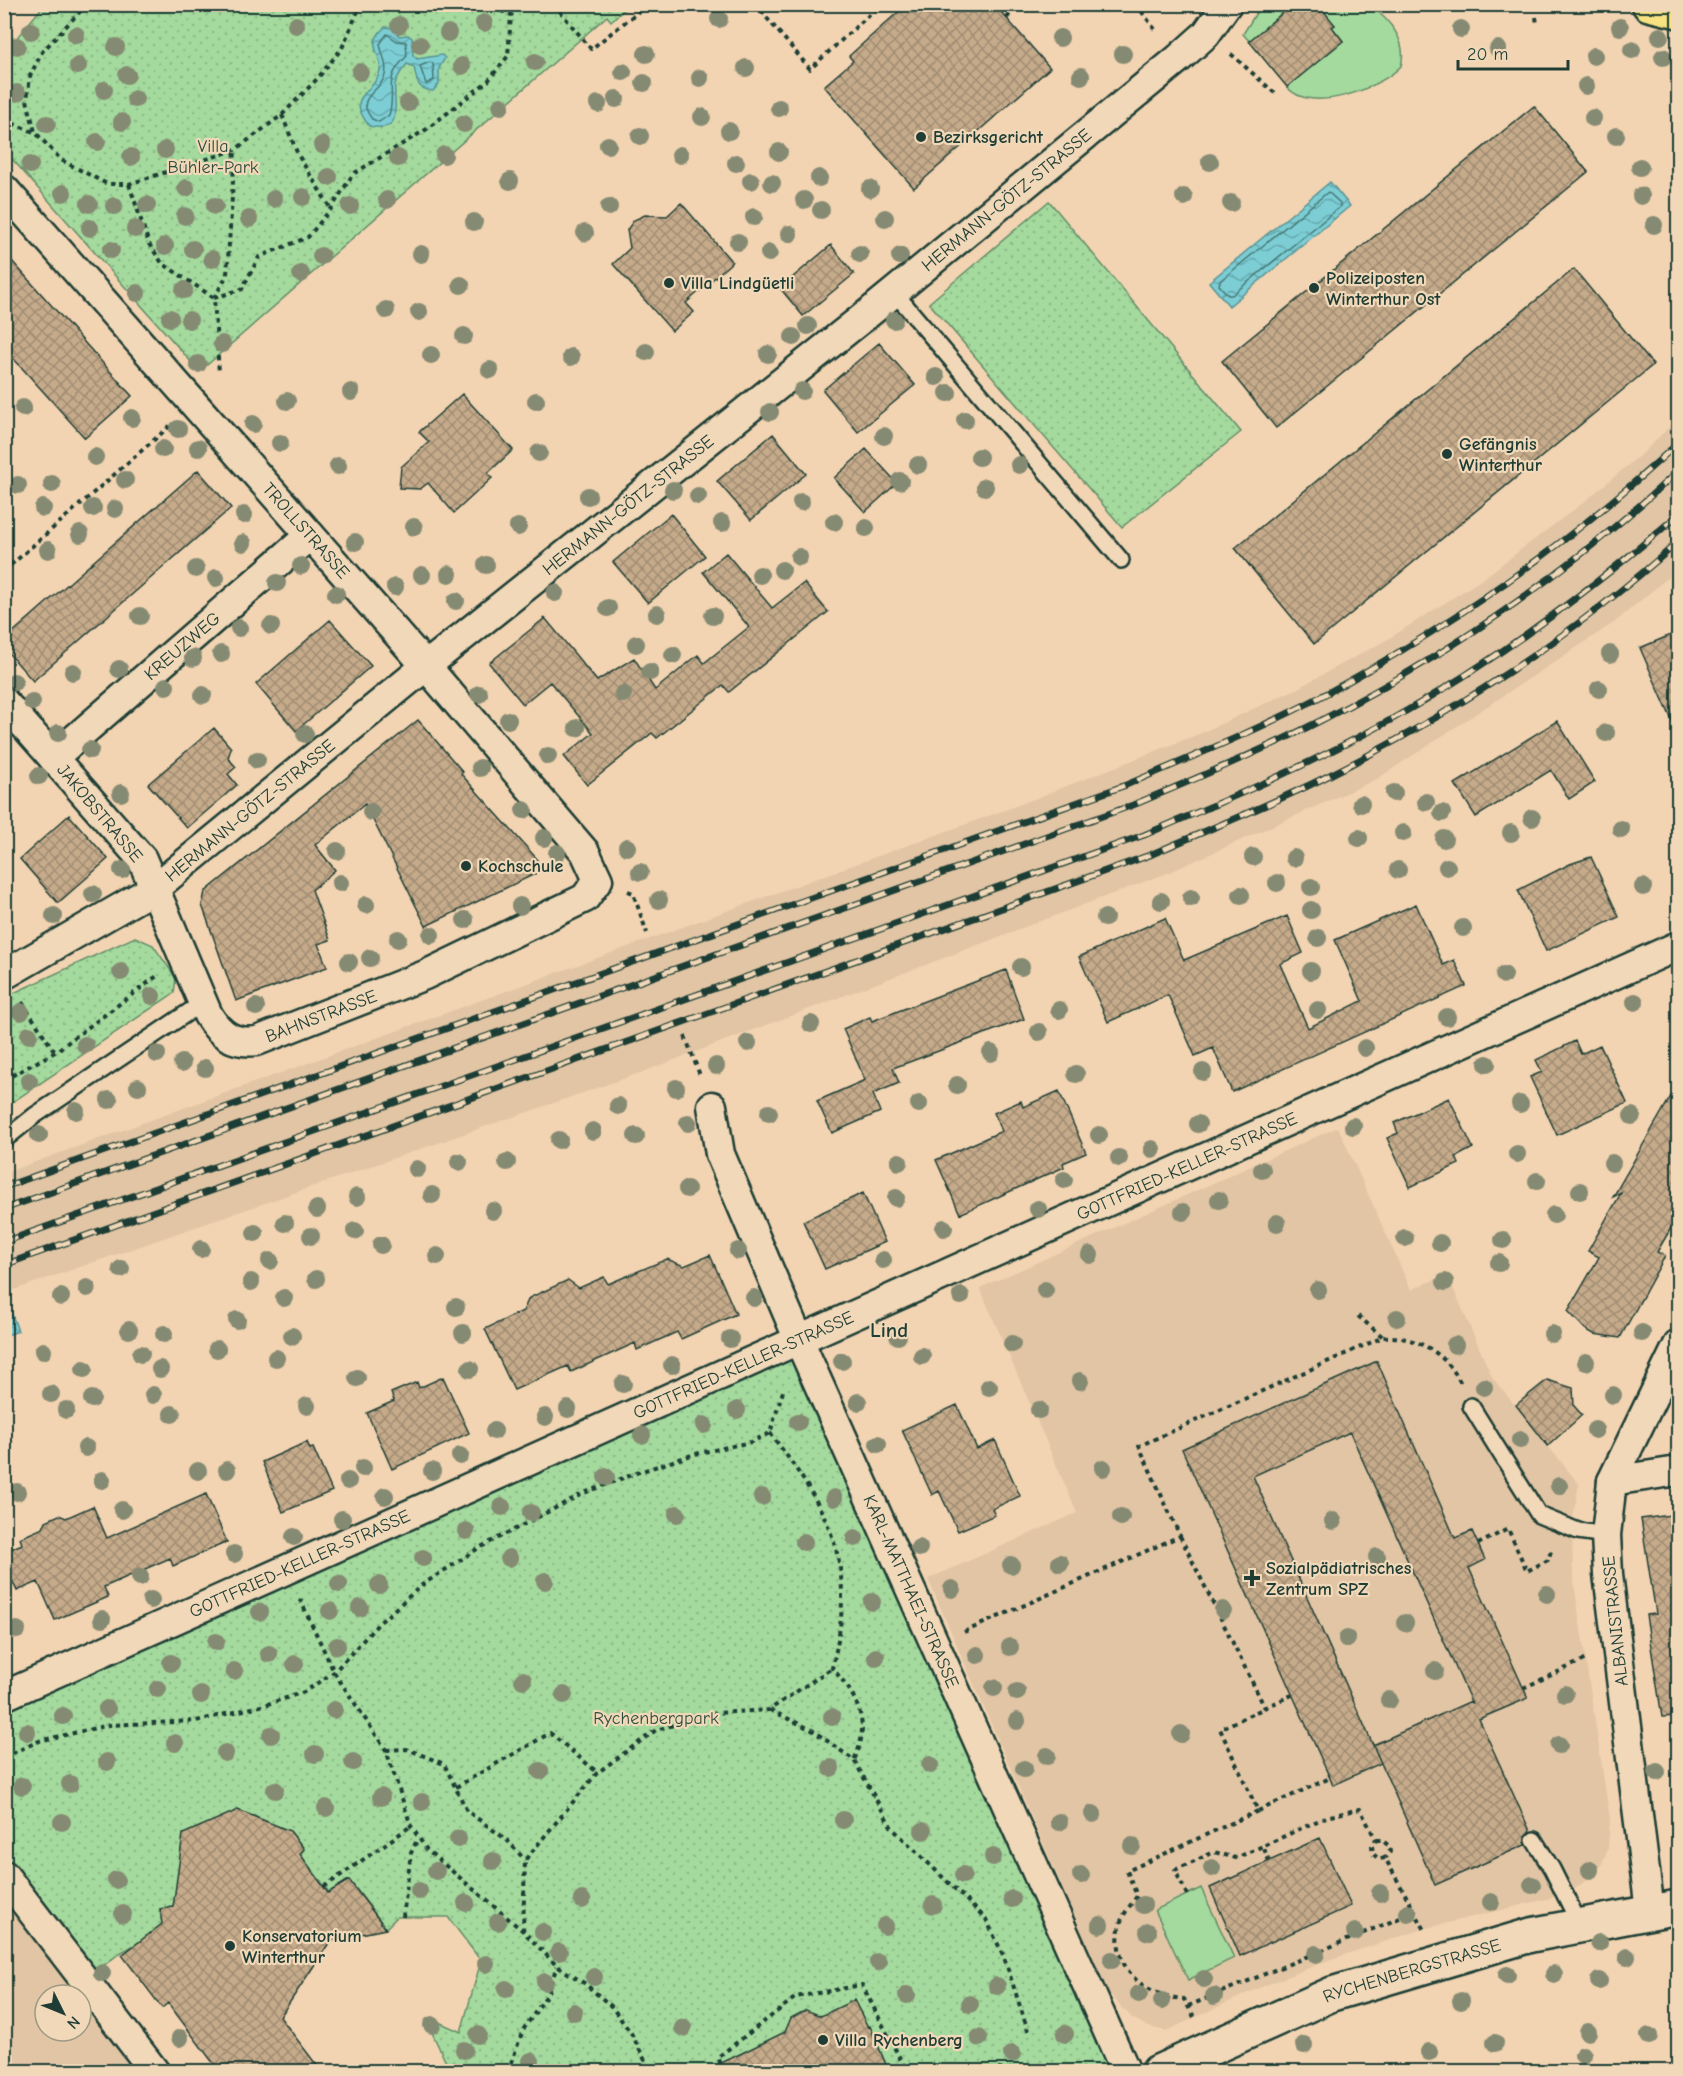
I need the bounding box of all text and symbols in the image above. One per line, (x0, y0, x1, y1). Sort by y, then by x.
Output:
scale bar (1458, 33, 1568, 71)
text: 20 m (1467, 44, 1508, 65)
street label: HERMANN-GÖTZ-STRASSE (918, 124, 1096, 276)
place label: Bezirksgericht (933, 127, 1044, 148)
marker: Bezirksgericht (914, 130, 928, 144)
park label: Villa Bühler-Park (167, 136, 259, 178)
place label: Polizeiposten Winterthur Ost (1326, 268, 1441, 310)
place label: Villa Lindgüetli (681, 273, 794, 294)
marker: Villa Lindgüetli (662, 276, 676, 290)
marker: Polizeiposten Winterthur Ost (1307, 281, 1321, 295)
street label: HERMANN-GÖTZ-STRASSE (538, 431, 718, 580)
place label: Gefängnis Winterthur (1459, 434, 1543, 476)
marker: Gefängnis Winterthur (1440, 447, 1454, 461)
street label: TROLLSTRASSE (258, 479, 354, 583)
street label: KREUZWEG (140, 608, 225, 685)
street label: HERMANN-GÖTZ-STRASSE (161, 735, 339, 886)
street label: JAKOBSTRASSE (52, 760, 147, 867)
place label: Kochschule (478, 856, 564, 877)
marker: Kochschule (459, 859, 473, 873)
street label: BAHNSTRASSE (262, 986, 380, 1047)
street label: GOTTFRIED-KELLER-STRASSE (1073, 1108, 1301, 1225)
street label: GOTTFRIED-KELLER-STRASSE (630, 1307, 857, 1424)
district label: Lind (870, 1318, 908, 1342)
street label: KARL-MATTHAEI-STRASSE (858, 1492, 963, 1692)
street label: GOTTFRIED-KELLER-STRASSE (186, 1505, 414, 1623)
street label: ALBANISTRASSE (1598, 1554, 1633, 1687)
place label: Sozialpädiatrisches Zentrum SPZ (1266, 1558, 1412, 1600)
marker: Sozialpädiatrisches Zentrum SPZ (1243, 1569, 1261, 1587)
park label: Rychenbergpark (593, 1708, 719, 1729)
place label: Konservatorium Winterthur (242, 1926, 362, 1968)
street label: RYCHENBERGSTRASSE (1320, 1934, 1504, 2008)
marker: Konservatorium Winterthur (223, 1939, 237, 1953)
north arrow (33, 1983, 93, 2043)
text: N (63, 2013, 83, 2033)
place label: Villa Rychenberg (835, 2030, 963, 2051)
marker: Villa Rychenberg (816, 2033, 830, 2047)

